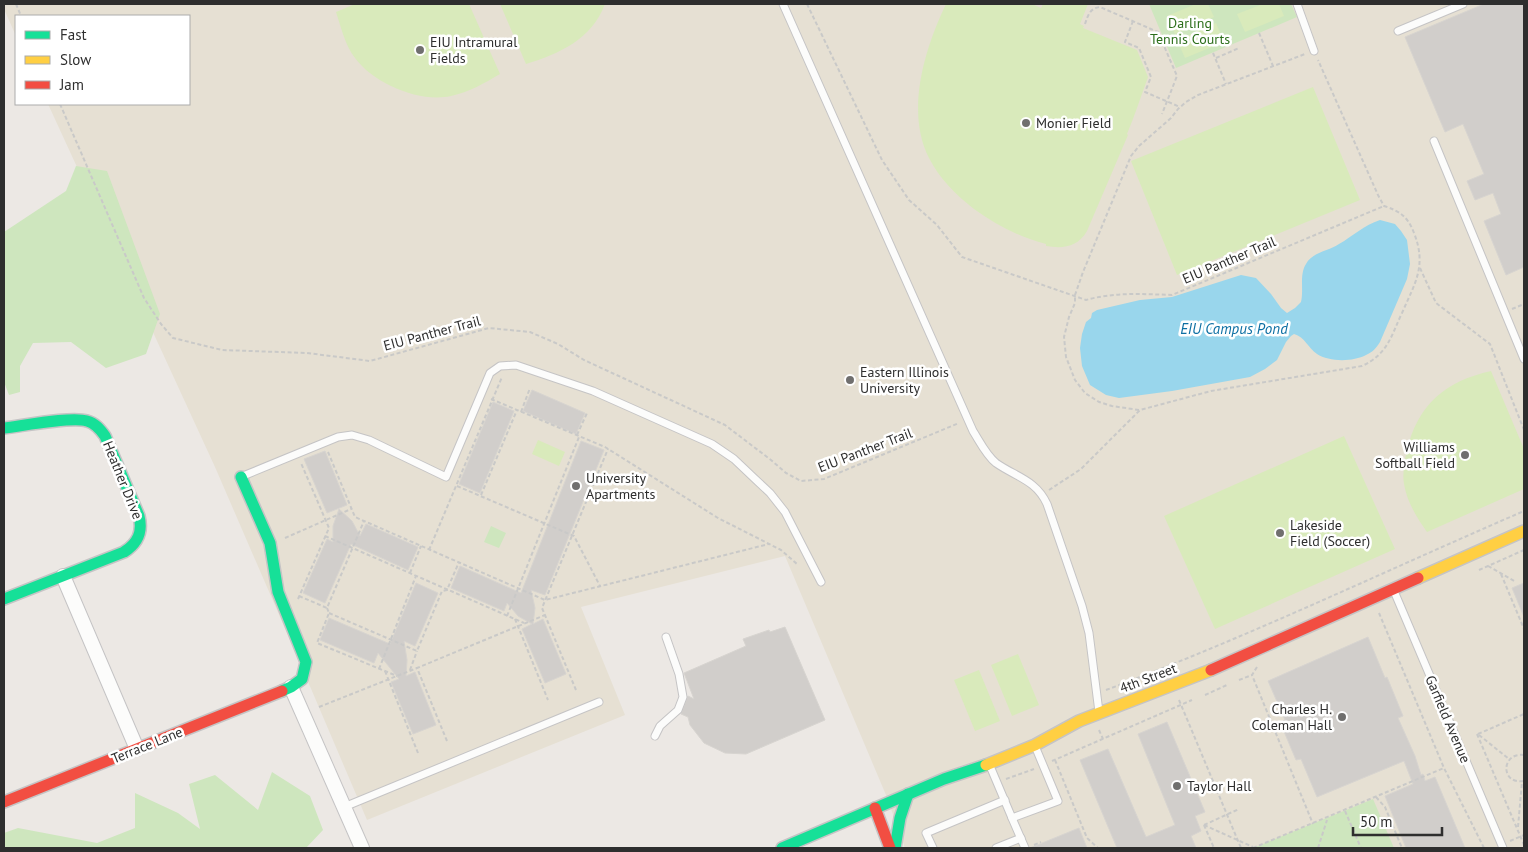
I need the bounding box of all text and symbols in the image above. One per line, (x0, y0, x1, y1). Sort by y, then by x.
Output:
park label: Darling Tennis Courts (1150, 14, 1230, 48)
legend (15, 15, 190, 105)
text: Fast (60, 25, 87, 44)
place label: EIU Intramural Fields (430, 33, 517, 67)
marker: EIU Intramural Fields (414, 44, 426, 56)
text: Slow (60, 50, 91, 69)
text: Jam (59, 75, 84, 94)
place label: Monier Field (1036, 114, 1111, 132)
marker: Monier Field (1020, 117, 1032, 129)
street label: EIU Panther Trail (1180, 232, 1278, 288)
street label: EIU Panther Trail (381, 311, 483, 355)
water label: EIU Campus Pond (1180, 319, 1288, 338)
place label: Eastern Illinois University (860, 363, 949, 397)
marker: Eastern Illinois University (844, 374, 856, 386)
street label: EIU Panther Trail (815, 424, 915, 476)
street label: Heather Drive (99, 438, 147, 522)
place label: Williams Softball Field (1375, 438, 1455, 472)
marker: Williams Softball Field (1459, 449, 1471, 461)
place label: University Apartments (586, 469, 656, 503)
marker: University Apartments (570, 480, 582, 492)
place label: Lakeside Field (Soccer) (1290, 516, 1370, 550)
marker: Lakeside Field (Soccer) (1274, 527, 1286, 539)
street label: 4th Street (1117, 659, 1179, 697)
street label: Garfield Avenue (1421, 672, 1475, 766)
place label: Charles H. Coleman Hall (1252, 700, 1332, 734)
marker: Charles H. Coleman Hall (1336, 711, 1348, 723)
street label: Terrace Lane (109, 723, 185, 767)
place label: Taylor Hall (1187, 777, 1251, 795)
marker: Taylor Hall (1171, 780, 1183, 792)
scale bar (1353, 804, 1442, 836)
text: 50 m (1360, 812, 1393, 831)

